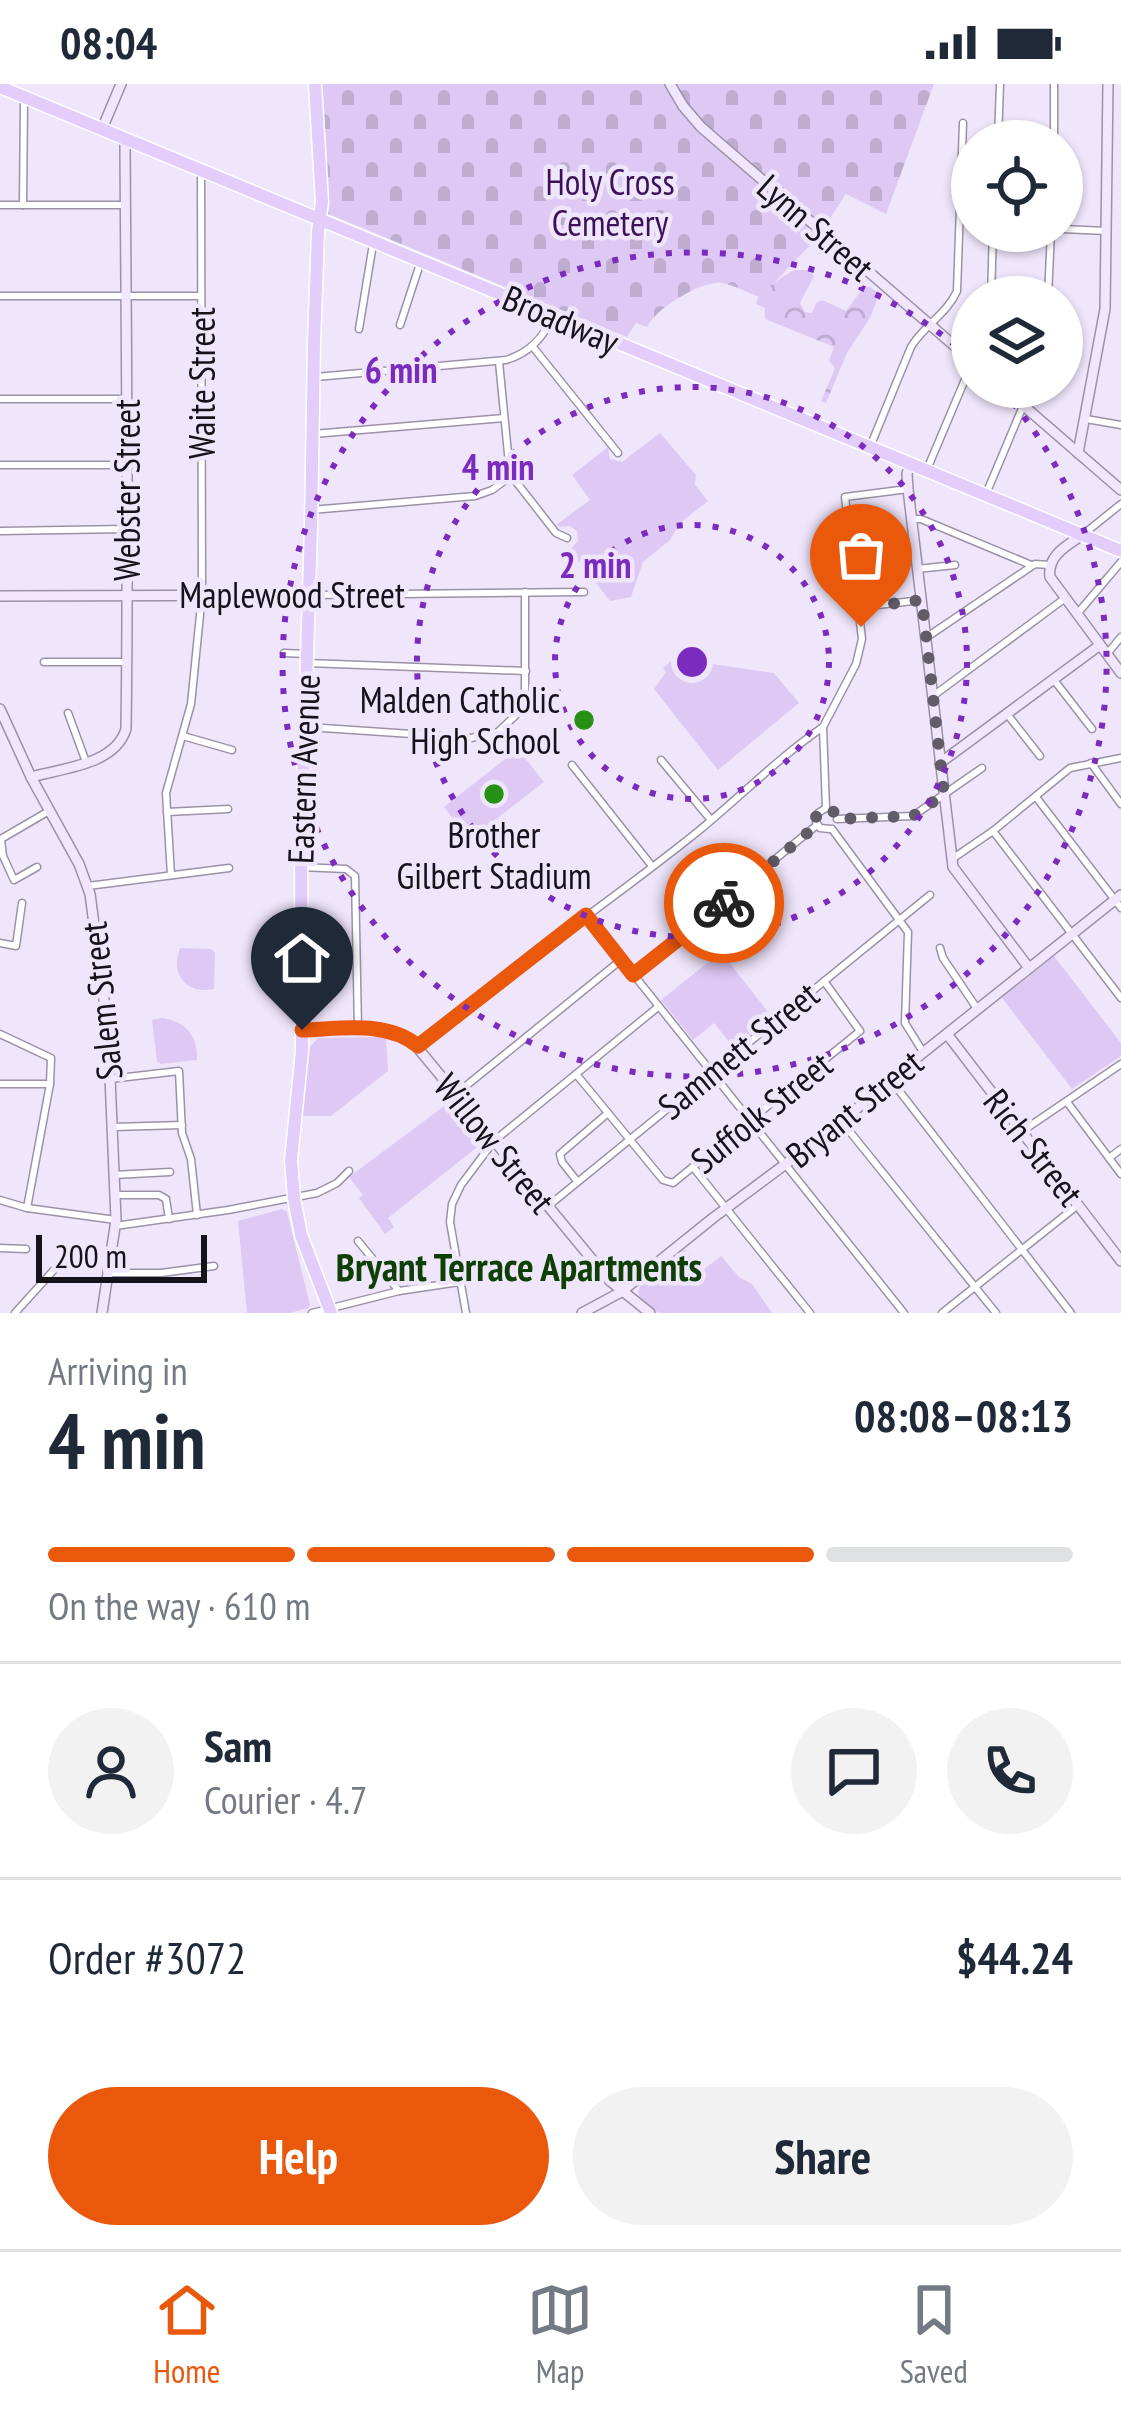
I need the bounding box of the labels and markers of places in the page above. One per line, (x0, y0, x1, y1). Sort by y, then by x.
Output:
pin (810, 504, 912, 627)
centre of rings (671, 641, 713, 683)
place label: Malden Catholic High School (360, 676, 561, 764)
marker: Malden Catholic High School (571, 707, 597, 733)
marker: Brother Gilbert Stadium (481, 781, 507, 807)
place label: Brother Gilbert Stadium (397, 811, 591, 899)
pin (251, 907, 353, 1030)

